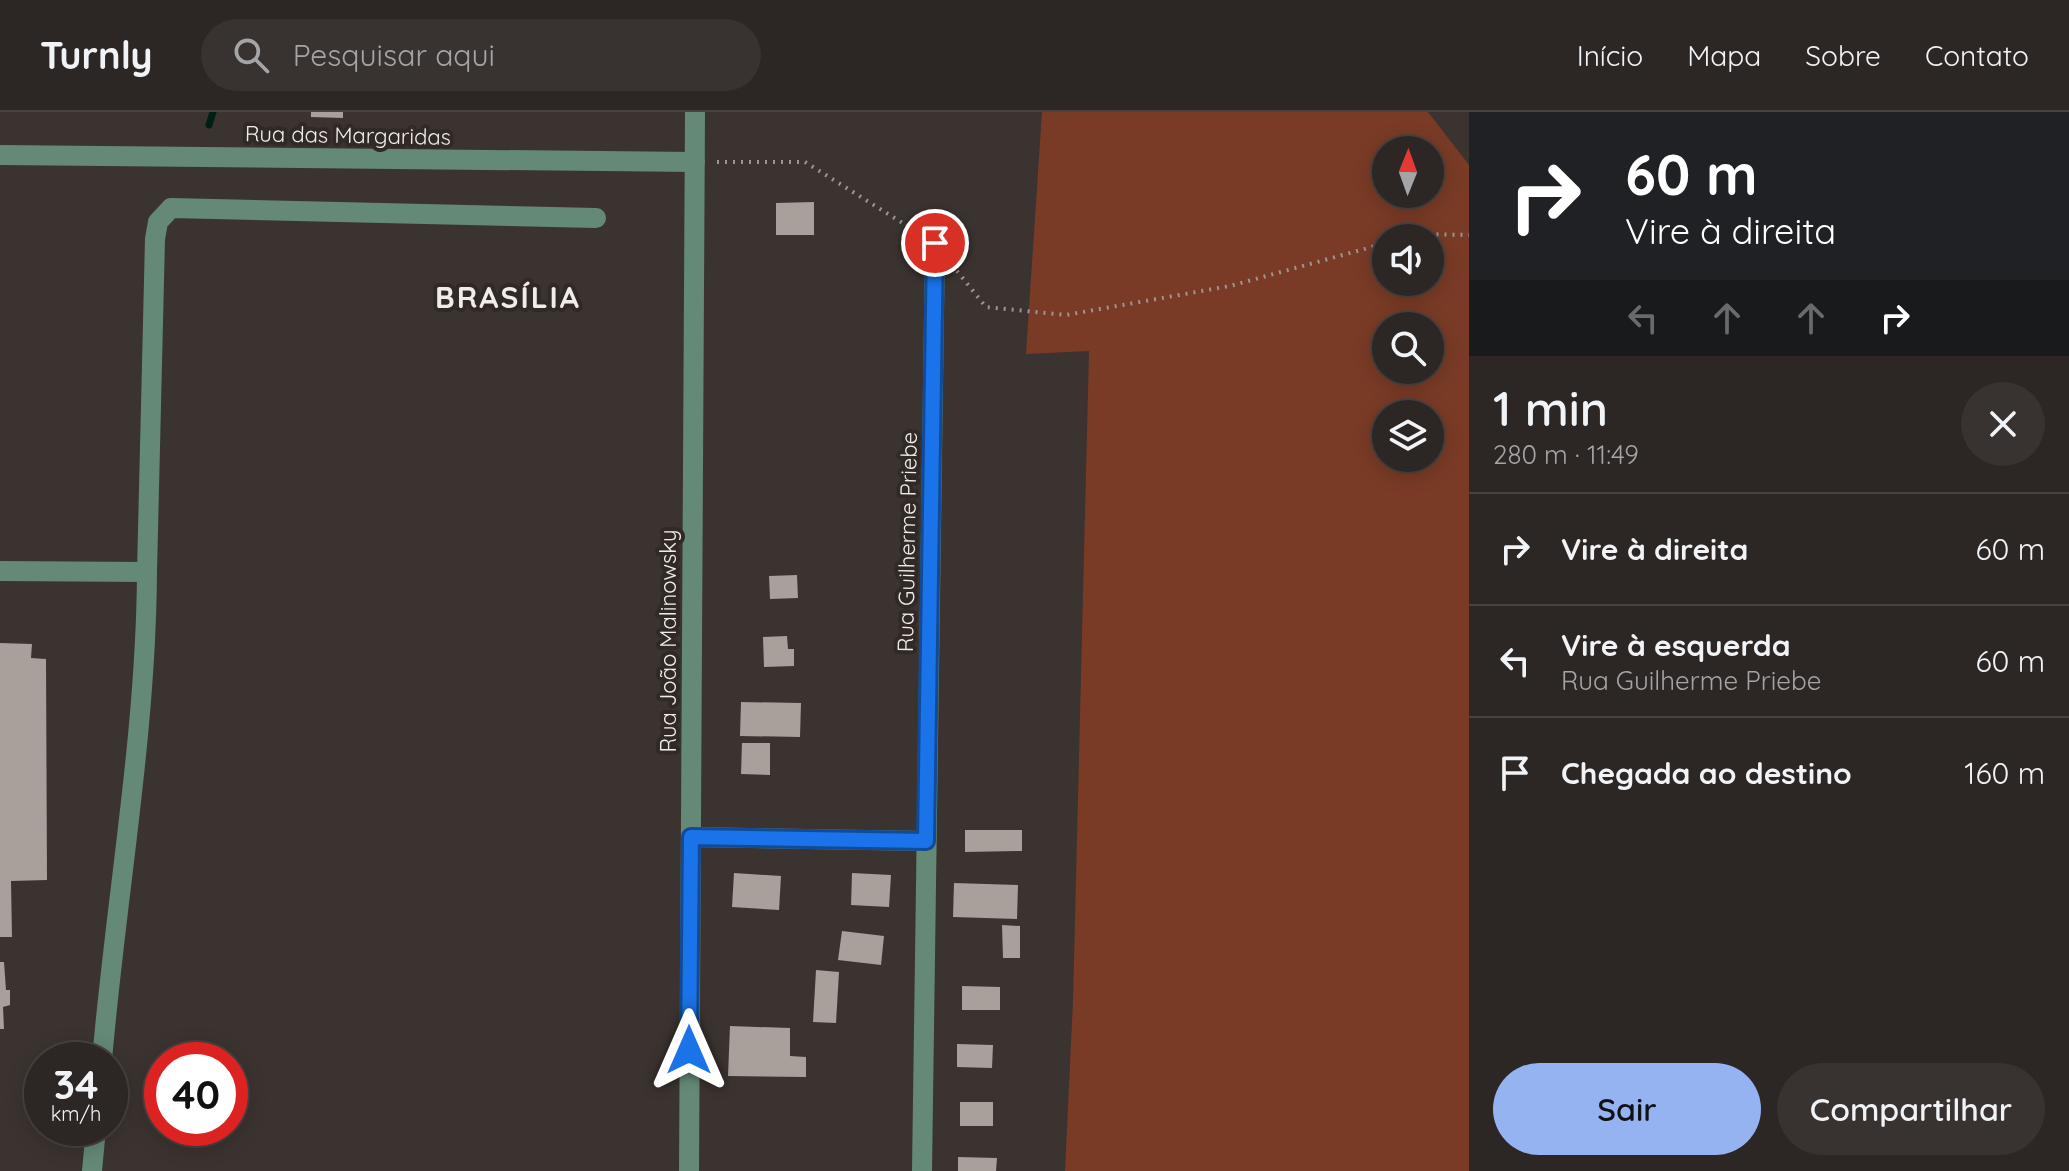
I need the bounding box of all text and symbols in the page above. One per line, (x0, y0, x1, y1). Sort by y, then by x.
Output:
search box (201, 19, 761, 91)
text: Turnly (40, 31, 153, 79)
icon: search (229, 33, 273, 77)
text: Pesquisar aqui (293, 36, 495, 74)
text: Início (1577, 38, 1643, 73)
text: Mapa (1687, 38, 1761, 73)
text: Sobre (1805, 38, 1881, 73)
text: Contato (1925, 38, 2029, 73)
street label: Rua das Margaridas (245, 119, 451, 151)
north arrow (1372, 136, 1444, 208)
map controls (1372, 136, 1444, 472)
text: 60 m (1625, 139, 1758, 209)
icon: right (1493, 144, 1597, 248)
text: Vire à direita (1625, 208, 1836, 253)
pin (901, 209, 969, 277)
icon: arrive (913, 221, 957, 265)
button: sound (1372, 224, 1444, 296)
district label: BRASÍLIA (435, 278, 581, 316)
icon: left (1621, 296, 1665, 340)
icon: ahead (1705, 296, 1749, 340)
icon: ahead (1789, 296, 1833, 340)
icon: right (1873, 296, 1917, 340)
button: search (1372, 312, 1444, 384)
text: 1 min (1493, 378, 1608, 438)
button: close (1961, 382, 2045, 466)
button: layers (1372, 400, 1444, 472)
street label: Rua Guilherme Priebe (891, 432, 923, 652)
text: 280 m · 11:49 (1493, 438, 1639, 471)
icon: right (1493, 527, 1537, 571)
street label: Rua João Malinowsky (654, 529, 682, 753)
text: Vire à direita (1561, 530, 1748, 568)
text: 60 m (1975, 530, 2045, 568)
text: Vire à esquerda (1561, 626, 1790, 664)
icon: left (1493, 639, 1537, 683)
text: 60 m (1975, 642, 2045, 680)
text: Rua Guilherme Priebe (1561, 664, 1821, 697)
icon: arrive (1493, 751, 1537, 795)
text: Chegada ao destino (1561, 754, 1852, 792)
text: 160 m (1964, 754, 2045, 792)
position arrow (647, 1008, 731, 1092)
speed limit sign: 40 (144, 1042, 248, 1146)
text: 34 (54, 1059, 99, 1109)
button: Sair (1493, 1063, 1761, 1155)
button: Compartilhar (1777, 1063, 2045, 1155)
text: km/h (51, 1101, 101, 1126)

